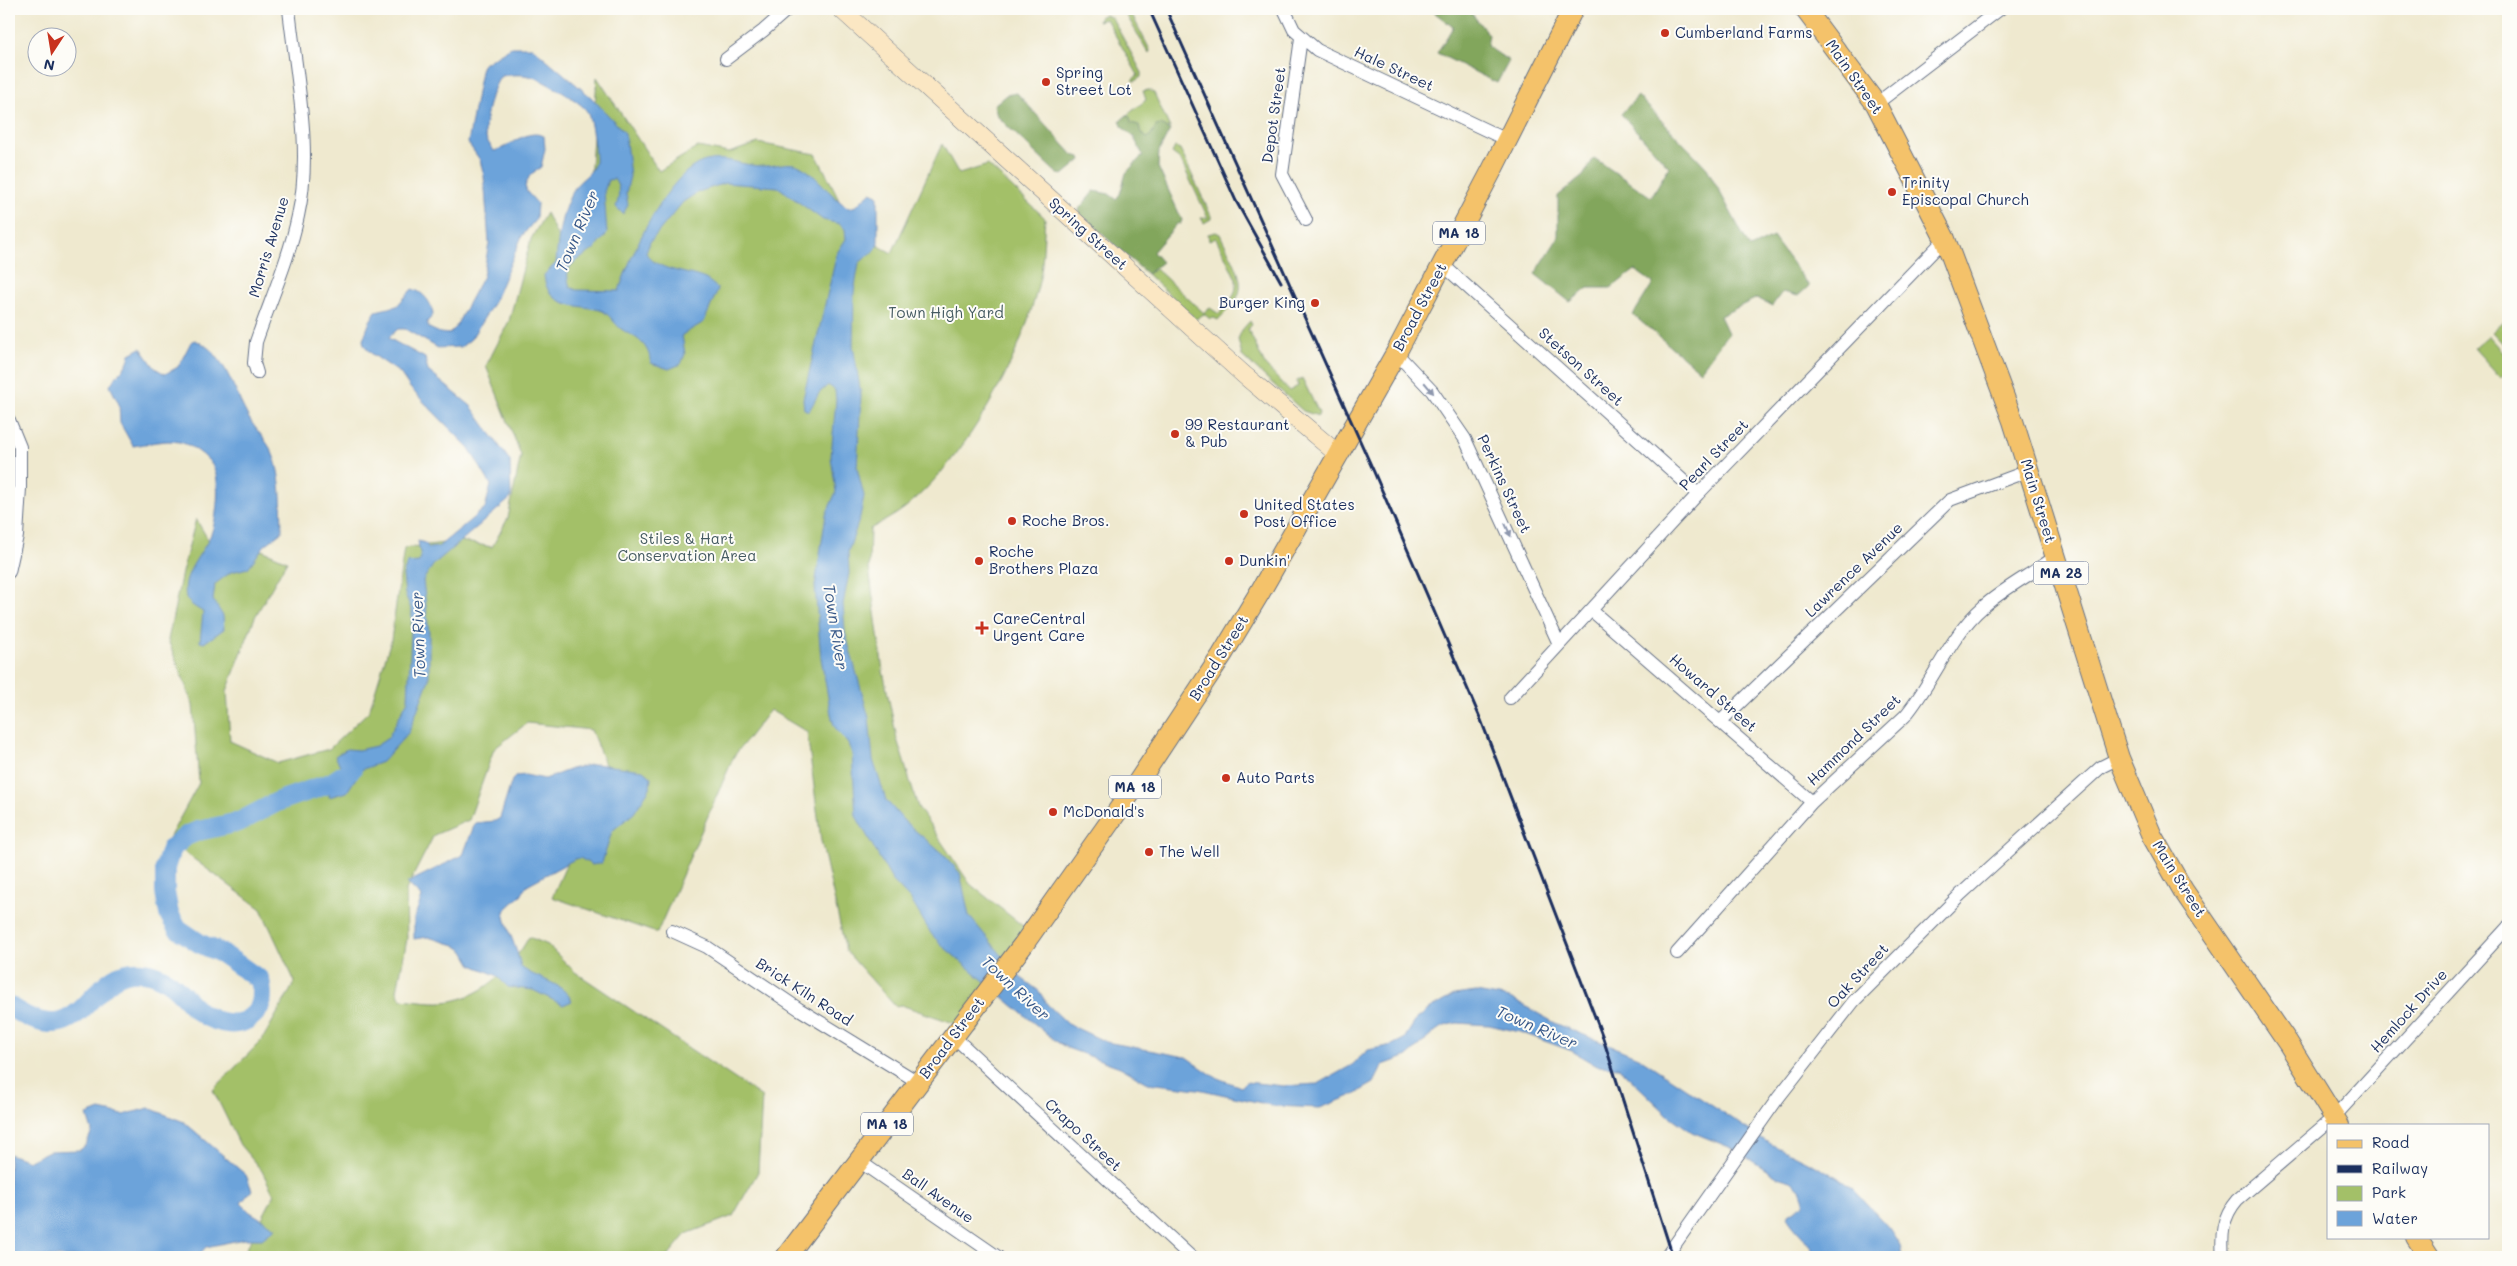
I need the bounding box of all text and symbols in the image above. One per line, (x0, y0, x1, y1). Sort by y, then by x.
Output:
place label: Cumberland Farms (1675, 22, 1812, 42)
marker: Cumberland Farms (1659, 27, 1671, 39)
north arrow (28, 28, 78, 78)
street label: Main Street (1822, 35, 1888, 118)
street label: Hale Street (1351, 41, 1437, 95)
text: N (42, 55, 56, 76)
place label: Spring Street Lot (1056, 62, 1132, 99)
street label: Depot Street (1256, 65, 1290, 164)
marker: Spring Street Lot (1040, 76, 1052, 88)
place label: Trinity Episcopal Church (1902, 172, 2029, 209)
marker: Trinity Episcopal Church (1886, 186, 1898, 198)
water label: Town River (550, 187, 603, 275)
street label: Spring Street (1045, 193, 1132, 274)
street label: Morris Avenue (243, 194, 293, 300)
road number: MA 18 (1433, 222, 1485, 244)
street label: Broad Street (1387, 259, 1451, 354)
place label: Burger King (1219, 292, 1305, 312)
marker: Burger King (1309, 297, 1321, 309)
park label: Town High Yard (888, 302, 1004, 322)
street label: Stetson Street (1535, 323, 1628, 410)
one-way arrow (1424, 382, 1435, 395)
place label: 99 Restaurant & Pub (1185, 414, 1290, 451)
street label: Pearl Street (1674, 414, 1752, 494)
marker: 99 Restaurant & Pub (1169, 428, 1181, 440)
street label: Perkins Street (1473, 431, 1537, 536)
street label: Main Street (2017, 456, 2061, 545)
place label: United States Post Office (1254, 494, 1355, 531)
marker: United States Post Office (1238, 508, 1250, 520)
place label: Roche Bros. (1022, 510, 1109, 530)
marker: Roche Bros. (1006, 515, 1018, 527)
street label: Lawrence Avenue (1800, 517, 1907, 621)
one-way arrow (1504, 523, 1512, 537)
park label: Stiles & Hart Conservation Area (617, 528, 757, 565)
place label: Roche Brothers Plaza (989, 541, 1099, 578)
place label: Dunkin' (1239, 550, 1290, 570)
marker: Roche Brothers Plaza (973, 555, 985, 567)
marker: Dunkin' (1223, 555, 1235, 567)
road number: MA 28 (2034, 562, 2088, 584)
water label: Town River (819, 583, 854, 671)
water label: Town River (405, 591, 430, 679)
place label: CareCentral Urgent Care (993, 608, 1085, 645)
street label: Broad Street (1184, 611, 1252, 704)
marker: CareCentral Urgent Care (975, 621, 989, 635)
street label: Howard Street (1666, 649, 1762, 736)
street label: Hammond Street (1802, 689, 1905, 789)
place label: Auto Parts (1236, 767, 1315, 787)
marker: Auto Parts (1220, 772, 1232, 784)
road number: MA 18 (1109, 776, 1161, 799)
place label: McDonald's (1063, 801, 1145, 821)
marker: McDonald's (1047, 806, 1059, 818)
street label: Main Street (2148, 836, 2211, 921)
place label: The Well (1159, 841, 1220, 861)
marker: The Well (1143, 846, 1155, 858)
street label: Oak Street (1822, 939, 1892, 1012)
water label: Town River (978, 951, 1055, 1025)
street label: Brick Kiln Road (753, 953, 857, 1030)
street label: Hemlock Drive (2365, 964, 2451, 1056)
street label: Broad Street (914, 993, 988, 1082)
water label: Town River (1493, 1000, 1581, 1053)
street label: Crapo Street (1041, 1093, 1126, 1175)
road number: MA 18 (861, 1112, 913, 1136)
legend (2327, 1124, 2490, 1238)
text: Road (2372, 1132, 2409, 1152)
text: Railway (2372, 1158, 2428, 1178)
street label: Ball Avenue (899, 1163, 978, 1227)
text: Park (2372, 1182, 2406, 1202)
text: Water (2372, 1208, 2418, 1228)

